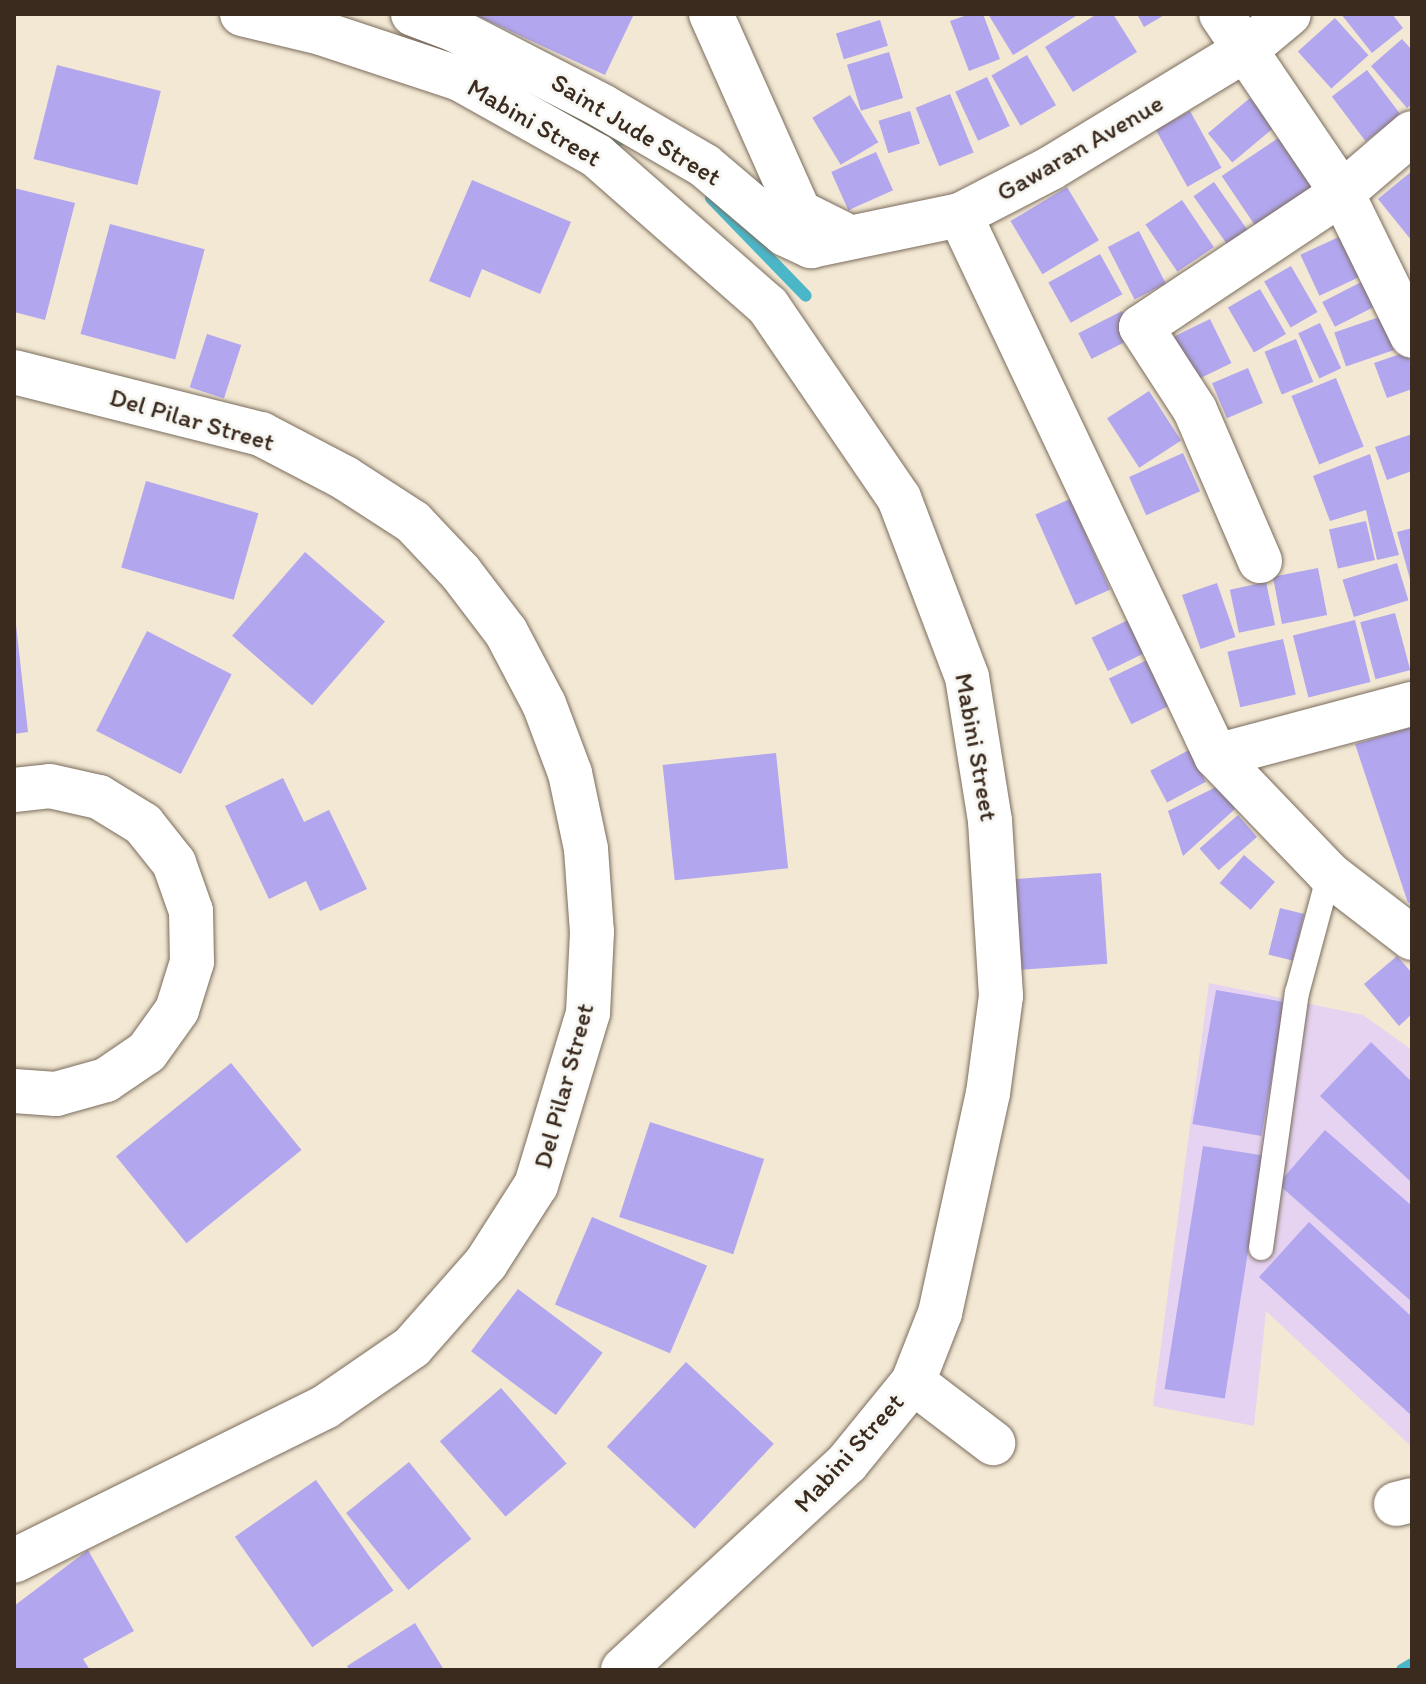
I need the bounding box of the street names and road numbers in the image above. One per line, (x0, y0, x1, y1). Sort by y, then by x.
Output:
street label: Saint Jude Street (545, 67, 727, 193)
street label: Mabini Street (462, 72, 606, 174)
street label: Gawaran Avenue (991, 88, 1169, 208)
street label: Del Pilar Street (107, 382, 277, 458)
street label: Mabini Street (948, 671, 1004, 823)
street label: Del Pilar Street (527, 1000, 601, 1172)
street label: Mabini Street (787, 1387, 911, 1519)

